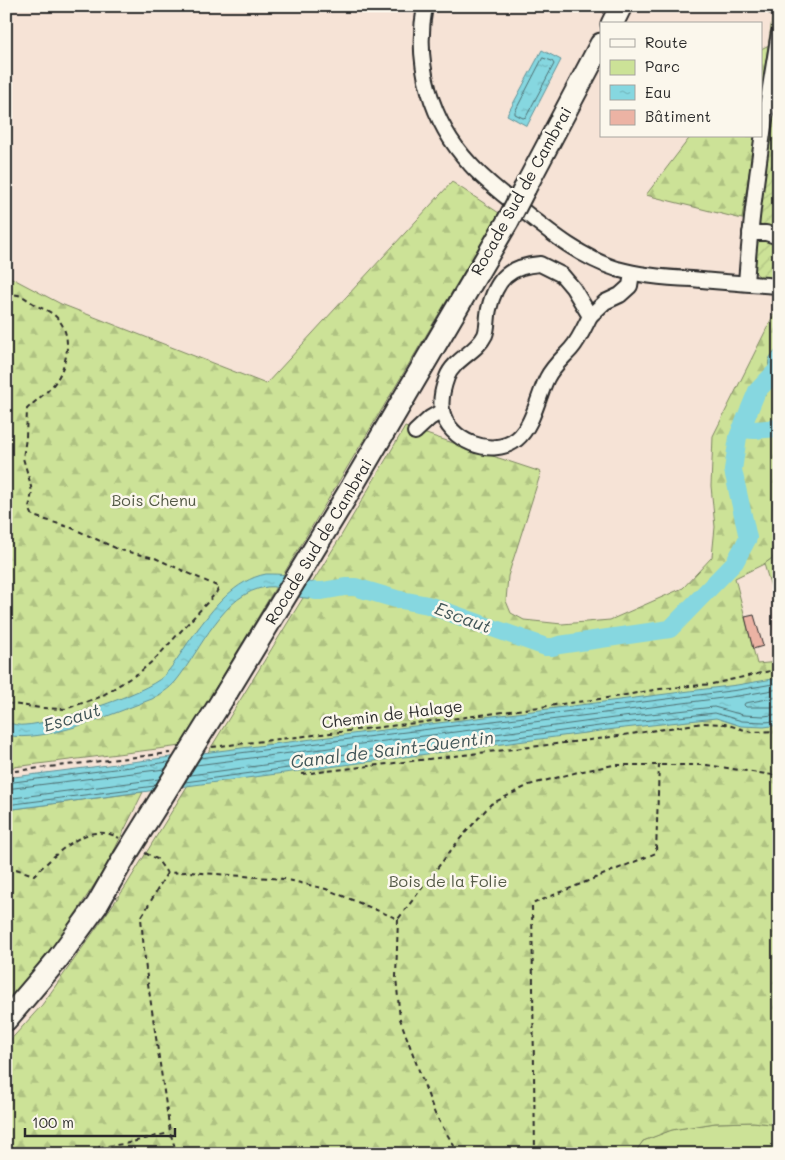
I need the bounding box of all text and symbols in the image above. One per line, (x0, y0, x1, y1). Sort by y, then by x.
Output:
legend (600, 22, 762, 138)
text: Route (645, 32, 688, 52)
text: Parc (645, 56, 680, 76)
text: Eau (645, 82, 671, 102)
street label: Rocade Sud de Cambrai (465, 103, 576, 279)
text: Bâtiment (645, 106, 711, 126)
street label: Rocade Sud de Cambrai (260, 455, 376, 628)
park label: Bois Chenu (111, 489, 197, 510)
water label: Escaut (432, 596, 495, 638)
street label: Chemin de Halage (320, 694, 464, 733)
water label: Escaut (40, 697, 103, 737)
water label: Canal de Saint-Quentin (289, 725, 495, 773)
park label: Bois de la Folie (389, 870, 507, 891)
scale bar (25, 1105, 175, 1137)
text: 100 m (32, 1112, 74, 1132)

